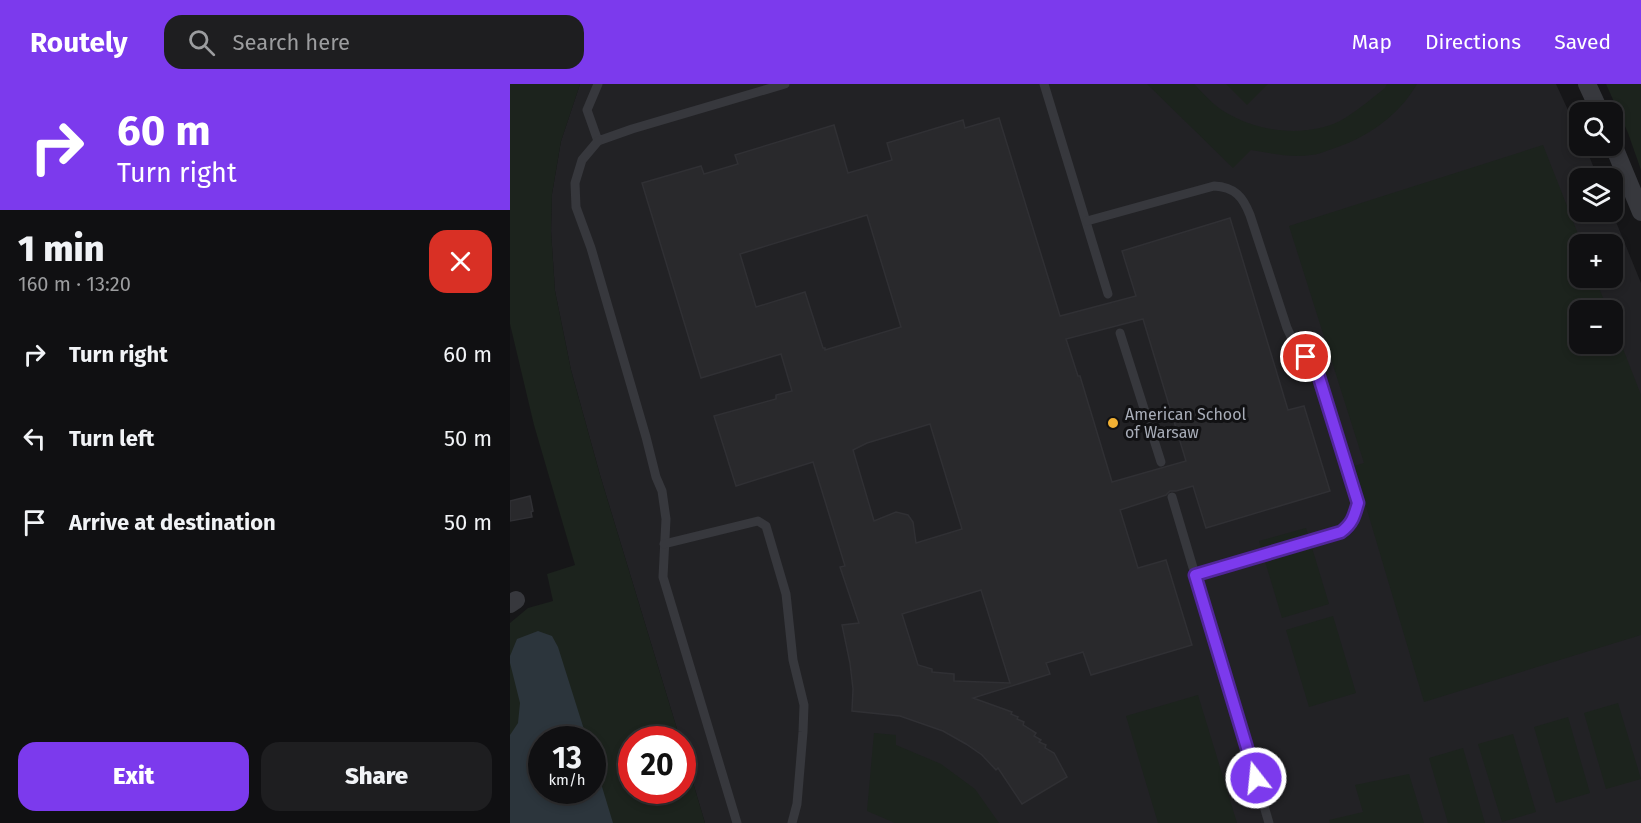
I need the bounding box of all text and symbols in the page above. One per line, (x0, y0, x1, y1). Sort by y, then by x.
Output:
search box (164, 15, 584, 69)
text: Routely (30, 26, 128, 59)
icon: search (185, 26, 218, 59)
text: Search here (233, 29, 350, 56)
text: Map (1352, 29, 1392, 55)
text: Directions (1425, 29, 1521, 55)
text: Saved (1554, 29, 1611, 55)
map controls (1569, 102, 1623, 354)
button: search (1569, 102, 1623, 156)
text: 60 m (117, 106, 211, 156)
icon: right (18, 108, 96, 186)
text: Turn right (117, 157, 237, 189)
button: layers (1569, 168, 1623, 222)
text: 1 min (18, 227, 104, 271)
button: close (429, 230, 492, 293)
button: + (1569, 234, 1623, 288)
text: 160 m · 13:20 (18, 272, 131, 296)
button: − (1569, 300, 1623, 354)
pin (1280, 331, 1331, 382)
icon: right (18, 338, 51, 371)
icon: arrive (1289, 340, 1322, 373)
text: Turn right (69, 341, 168, 368)
text: 60 m (443, 341, 492, 368)
place label: American School of Warsaw (1125, 405, 1247, 442)
marker: American School of Warsaw (1106, 416, 1120, 430)
icon: left (18, 422, 51, 455)
text: Turn left (69, 425, 154, 452)
text: 50 m (444, 425, 492, 452)
icon: arrive (18, 506, 51, 539)
text: Arrive at destination (69, 509, 276, 536)
text: 50 m (444, 509, 492, 536)
speed limit sign: 20 (618, 726, 696, 804)
text: 13 (552, 740, 582, 776)
button: Exit (18, 742, 249, 811)
button: Share (261, 742, 492, 811)
position arrow (1224, 746, 1288, 810)
text: km/h (548, 771, 586, 789)

